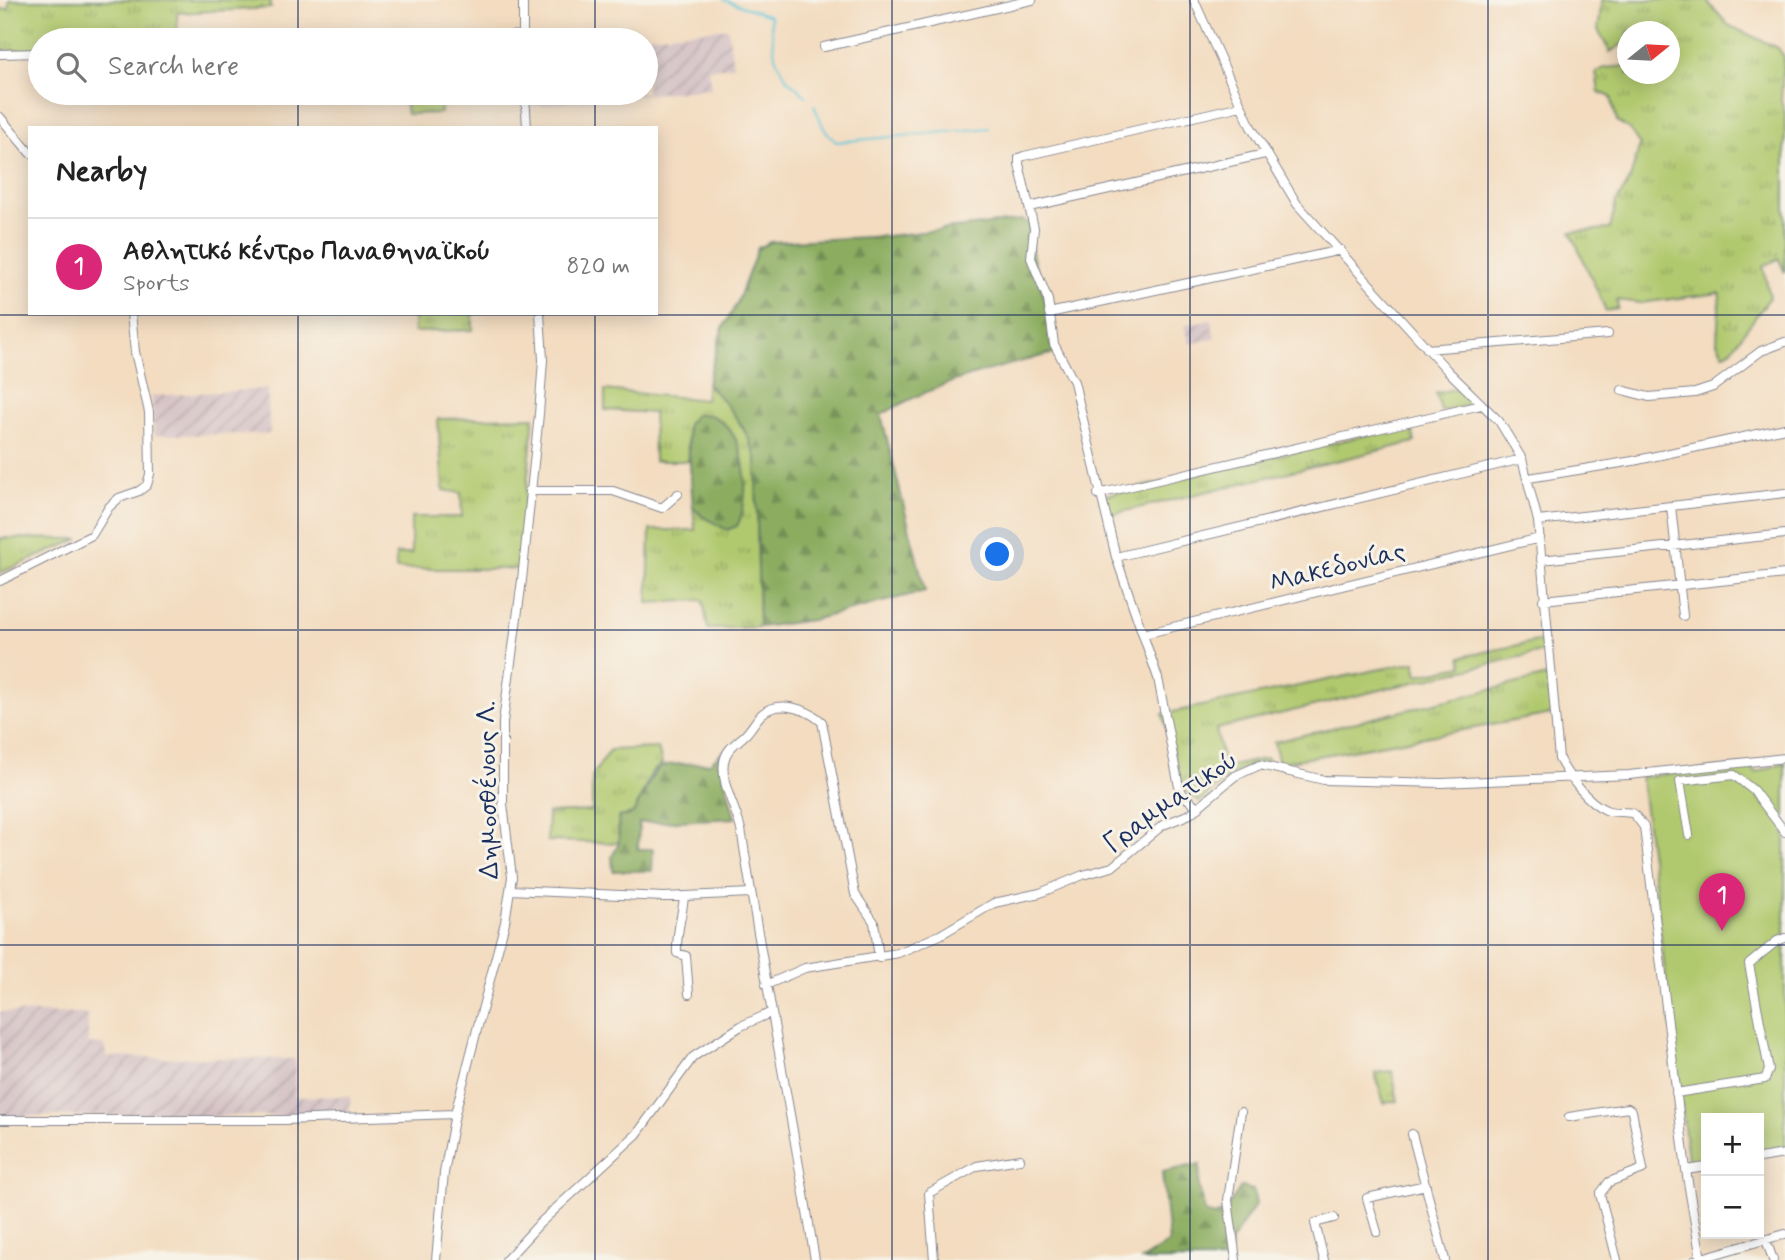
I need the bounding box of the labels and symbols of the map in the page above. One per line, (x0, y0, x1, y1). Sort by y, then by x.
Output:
north arrow (1617, 21, 1680, 84)
street label: Μακεδονίας (1266, 535, 1409, 601)
your location (980, 537, 1014, 571)
street label: Δημοσθένους Λ. (470, 700, 508, 879)
street label: Γραμματικού (1097, 744, 1245, 861)
pin: 1 (1699, 873, 1745, 931)

